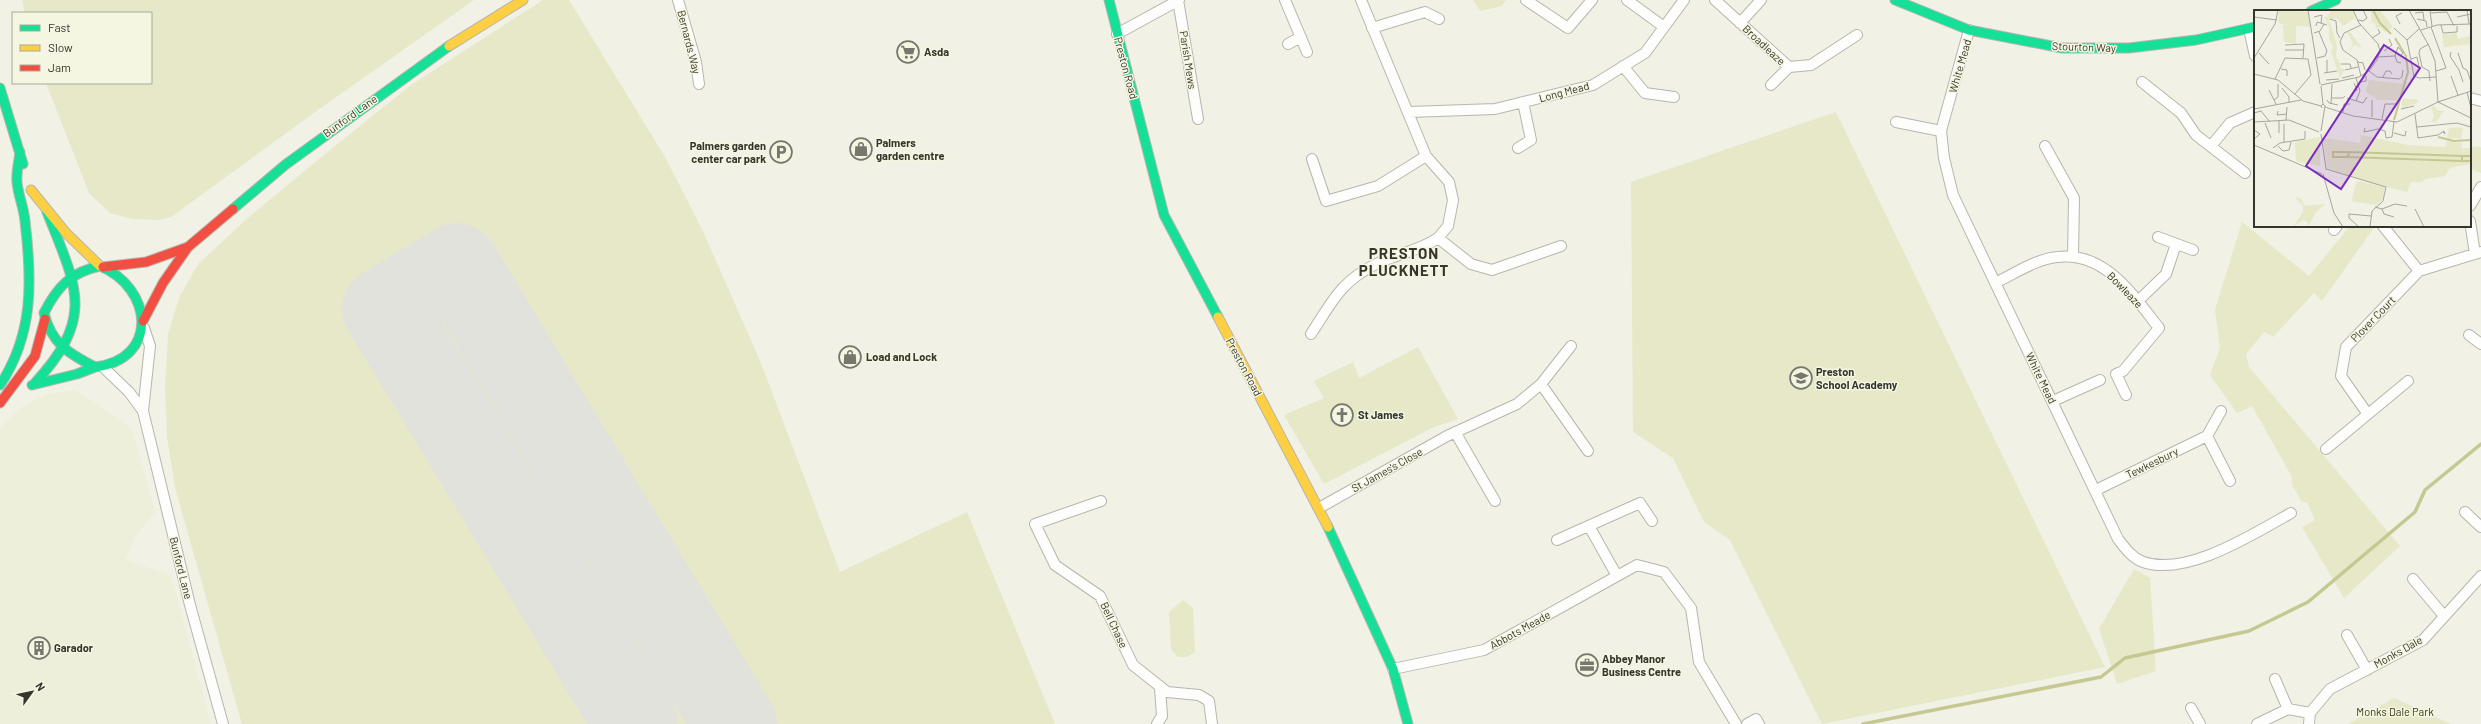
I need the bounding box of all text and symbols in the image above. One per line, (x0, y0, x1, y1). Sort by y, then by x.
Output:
street label: Bernards Way (675, 9, 704, 75)
inset map (2254, 10, 2471, 227)
legend (12, 12, 152, 84)
text: Fast (48, 20, 71, 34)
street label: Broadleaze (1740, 22, 1788, 68)
street label: Parish Mews (1177, 30, 1200, 90)
street label: Preston Road (1112, 35, 1141, 100)
street label: White Mead (1946, 37, 1973, 94)
supermarket icon: Asda (895, 39, 921, 65)
street label: Stourton Way (2052, 39, 2116, 54)
text: Slow (48, 40, 73, 54)
place label: Asda (924, 45, 949, 58)
text: Jam (48, 60, 71, 74)
street label: Long Mead (1537, 79, 1590, 104)
street label: Bunford Lane (320, 92, 379, 140)
shop icon: Palmers garden centre (848, 136, 874, 162)
place label: Palmers garden centre (876, 136, 945, 162)
place label: Palmers garden center car park (690, 139, 766, 165)
parking icon: Palmers garden center car park (768, 139, 794, 165)
district label: PRESTON PLUCKNETT (1359, 244, 1449, 279)
street label: Bowleaze (2105, 269, 2146, 311)
street label: Plover Court (2348, 293, 2398, 344)
street label: Preston Road (1224, 336, 1265, 398)
shop icon: Load and Lock (837, 344, 863, 370)
place label: Load and Lock (866, 350, 937, 363)
street label: White Mead (2023, 350, 2059, 406)
school or university icon: Preston School Academy (1788, 365, 1814, 391)
place label: Preston School Academy (1816, 365, 1898, 391)
church icon: St James (1329, 402, 1355, 428)
place label: St James (1358, 408, 1404, 421)
street label: Tewkesbury (2123, 444, 2180, 481)
street label: St James's Close (1349, 445, 1425, 494)
street label: Bunford Lane (167, 535, 196, 600)
street label: Bell Chase (1098, 600, 1131, 650)
street label: Abbots Meade (1487, 608, 1552, 652)
street label: Monks Dale (2371, 633, 2424, 670)
building icon: Garador (26, 635, 52, 661)
place label: Garador (54, 641, 94, 654)
office icon: Abbey Manor Business Centre (1574, 652, 1600, 678)
place label: Abbey Manor Business Centre (1602, 652, 1681, 678)
north arrow (12, 672, 52, 712)
text: N (33, 680, 48, 693)
park label: Monks Dale Park (2356, 705, 2434, 718)

